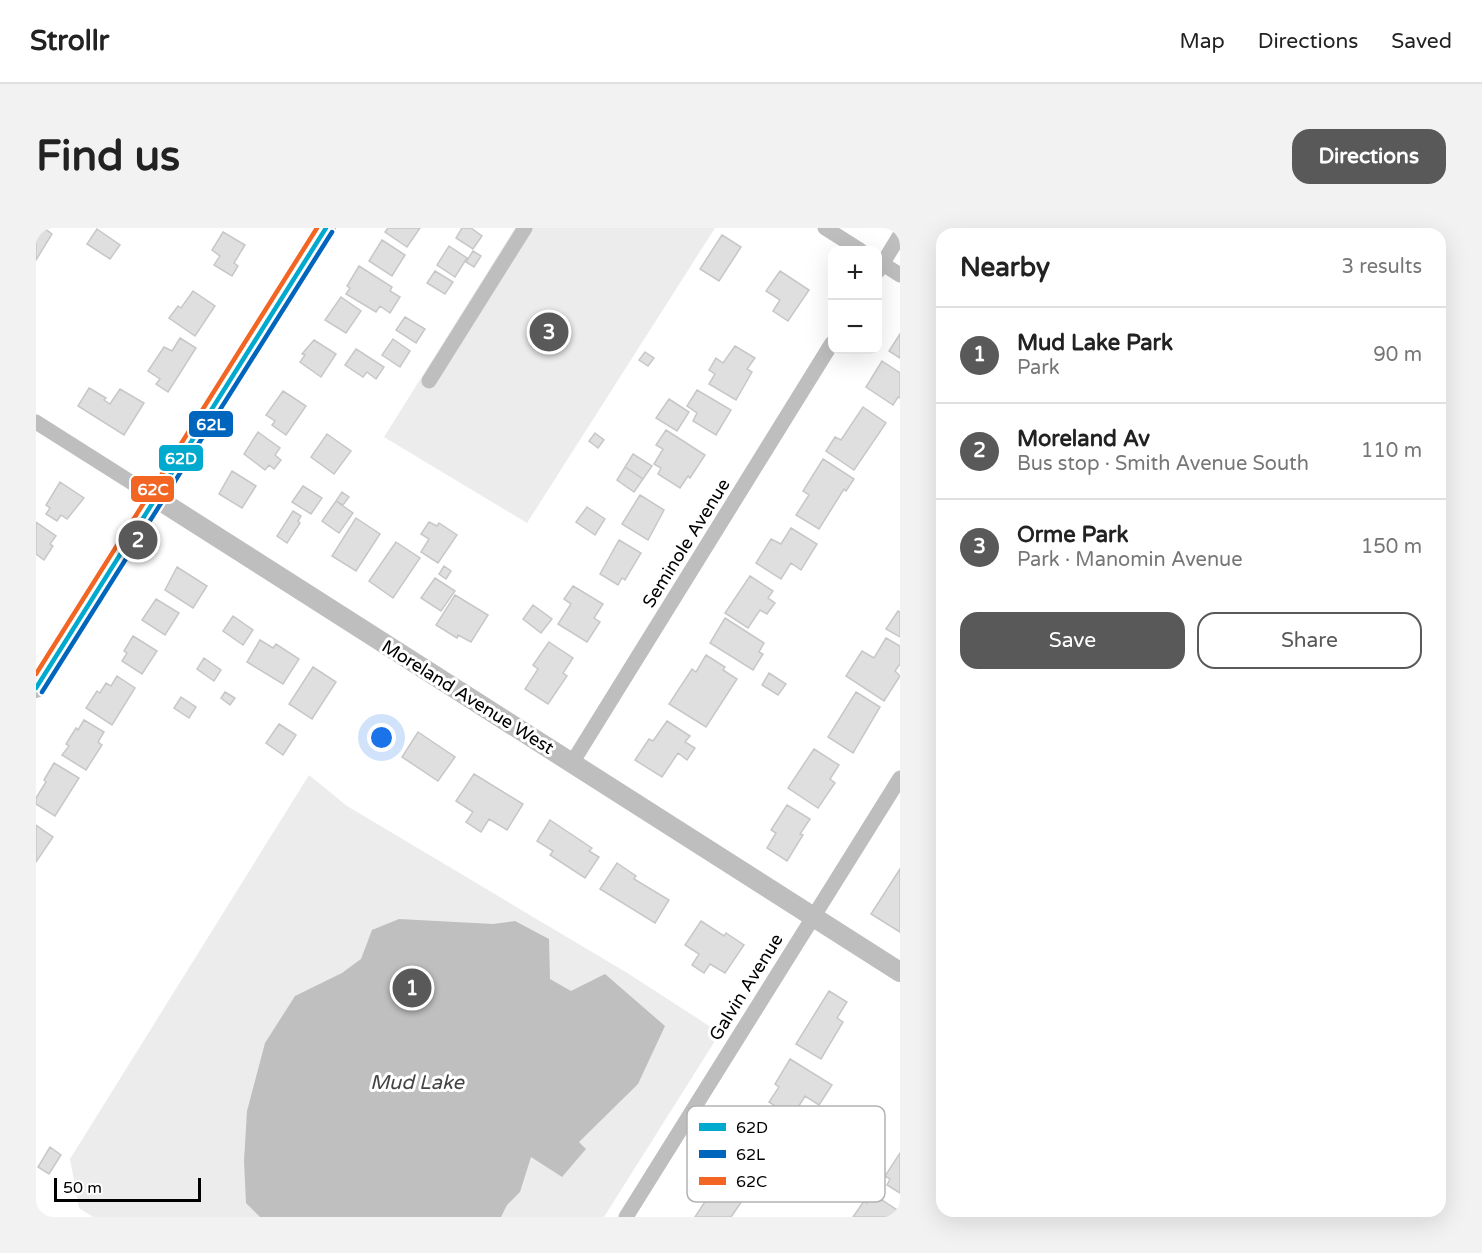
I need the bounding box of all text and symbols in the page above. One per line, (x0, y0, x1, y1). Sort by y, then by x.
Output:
text: Strollr (30, 24, 109, 58)
text: Map (1179, 29, 1225, 54)
text: Directions (1258, 29, 1358, 54)
text: Saved (1391, 29, 1452, 54)
button: Directions (1292, 129, 1446, 184)
text: Find us (36, 131, 180, 182)
map controls (828, 246, 882, 354)
button: + (828, 246, 882, 300)
text: Nearby (960, 252, 1050, 283)
text: 3 results (1342, 255, 1422, 279)
button: − (828, 300, 882, 354)
pin: 3 (530, 310, 568, 354)
text: Mud Lake Park (1017, 330, 1173, 356)
text: 1 (973, 343, 986, 367)
text: 90 m (1373, 343, 1422, 367)
text: Park (1017, 356, 1060, 380)
line badge: 62L (188, 410, 234, 438)
text: 62L (196, 415, 226, 435)
text: Moreland Av (1017, 426, 1150, 452)
text: 2 (973, 439, 986, 463)
text: 110 m (1361, 439, 1422, 463)
line badge: 62D (158, 444, 204, 472)
text: 62D (165, 449, 197, 469)
text: Bus stop · Smith Avenue South (1017, 452, 1309, 476)
street label: Seminole Avenue (637, 474, 735, 612)
line badge: 62C (130, 475, 175, 503)
text: 62C (137, 480, 169, 500)
pin: 2 (118, 518, 158, 562)
text: Orme Park (1017, 522, 1128, 548)
text: 3 (973, 535, 986, 559)
text: 150 m (1361, 535, 1422, 559)
text: Park · Manomin Avenue (1017, 548, 1243, 572)
button: Save (960, 612, 1185, 669)
button: Share (1197, 612, 1422, 669)
street label: Moreland Avenue West (378, 635, 558, 759)
your location (367, 723, 396, 752)
street label: Galvin Avenue (704, 929, 788, 1045)
pin: 1 (392, 966, 431, 1011)
water label: Mud Lake (370, 1071, 466, 1095)
legend (687, 1106, 885, 1202)
text: 62D (736, 1118, 768, 1138)
text: 62L (736, 1145, 765, 1165)
text: 62C (736, 1172, 767, 1192)
scale bar (54, 1175, 201, 1202)
text: 50 m (63, 1178, 102, 1198)

